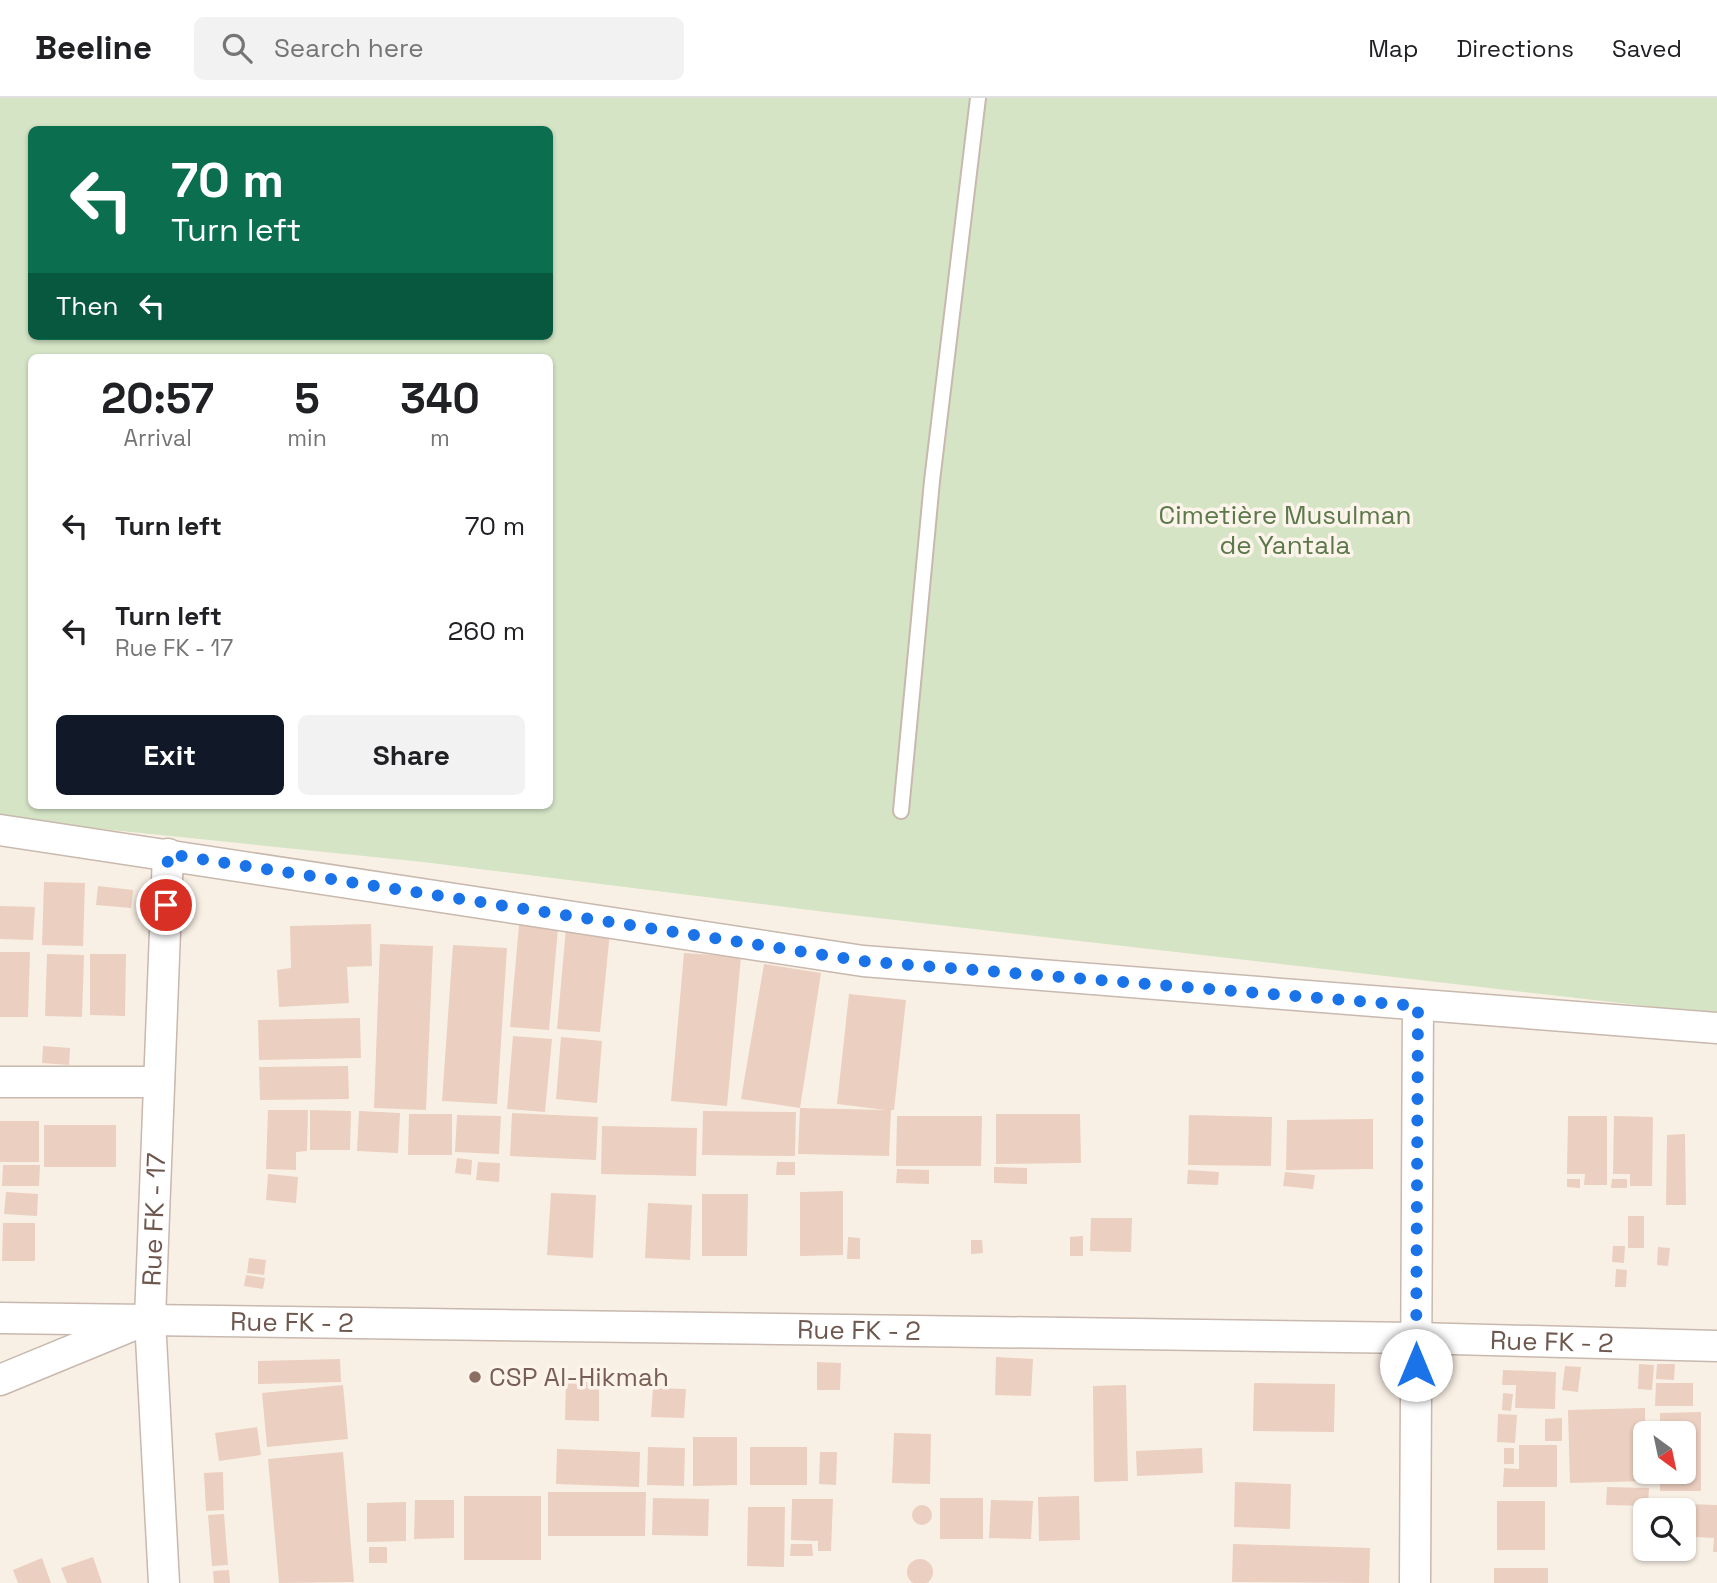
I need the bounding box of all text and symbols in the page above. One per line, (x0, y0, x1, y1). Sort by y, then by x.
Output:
search box (194, 17, 684, 80)
text: Beeline (35, 27, 152, 69)
icon: search (218, 29, 256, 67)
text: Search here (274, 31, 424, 65)
text: Map (1368, 33, 1418, 64)
text: Directions (1456, 33, 1574, 64)
text: Saved (1612, 33, 1682, 64)
text: 70 m (171, 149, 284, 211)
icon: left (56, 154, 147, 245)
text: Turn left (171, 210, 301, 250)
icon: left (133, 287, 171, 325)
text: Then (56, 289, 119, 323)
text: 20:57 (101, 372, 214, 425)
text: 5 (294, 372, 320, 425)
text: 340 (400, 372, 480, 425)
text: Arrival (123, 423, 192, 453)
text: min (287, 423, 327, 453)
text: m (430, 423, 450, 453)
park label: Cimetière Musulman de Yantala (1158, 498, 1412, 562)
icon: left (56, 507, 94, 545)
text: Turn left (115, 509, 222, 543)
text: 70 m (465, 509, 525, 543)
text: Turn left (115, 599, 222, 633)
icon: left (56, 612, 94, 650)
text: 260 m (448, 614, 525, 648)
text: Rue FK - 17 (115, 633, 233, 663)
button: Exit (56, 715, 284, 795)
button: Share (298, 715, 525, 795)
pin (136, 875, 196, 935)
icon: arrive (147, 886, 185, 924)
street label: Rue FK - 17 (134, 1152, 173, 1287)
street label: Rue FK - 2 (230, 1304, 354, 1340)
street label: Rue FK - 2 (797, 1312, 921, 1348)
street label: Rue FK - 2 (1490, 1323, 1614, 1360)
position arrow (1379, 1328, 1453, 1402)
place label: CSP Al-Hikmah (489, 1360, 669, 1394)
marker: CSP Al-Hikmah (467, 1369, 483, 1385)
north arrow (1633, 1421, 1696, 1484)
map controls (1633, 1421, 1696, 1561)
button: search (1633, 1498, 1696, 1561)

